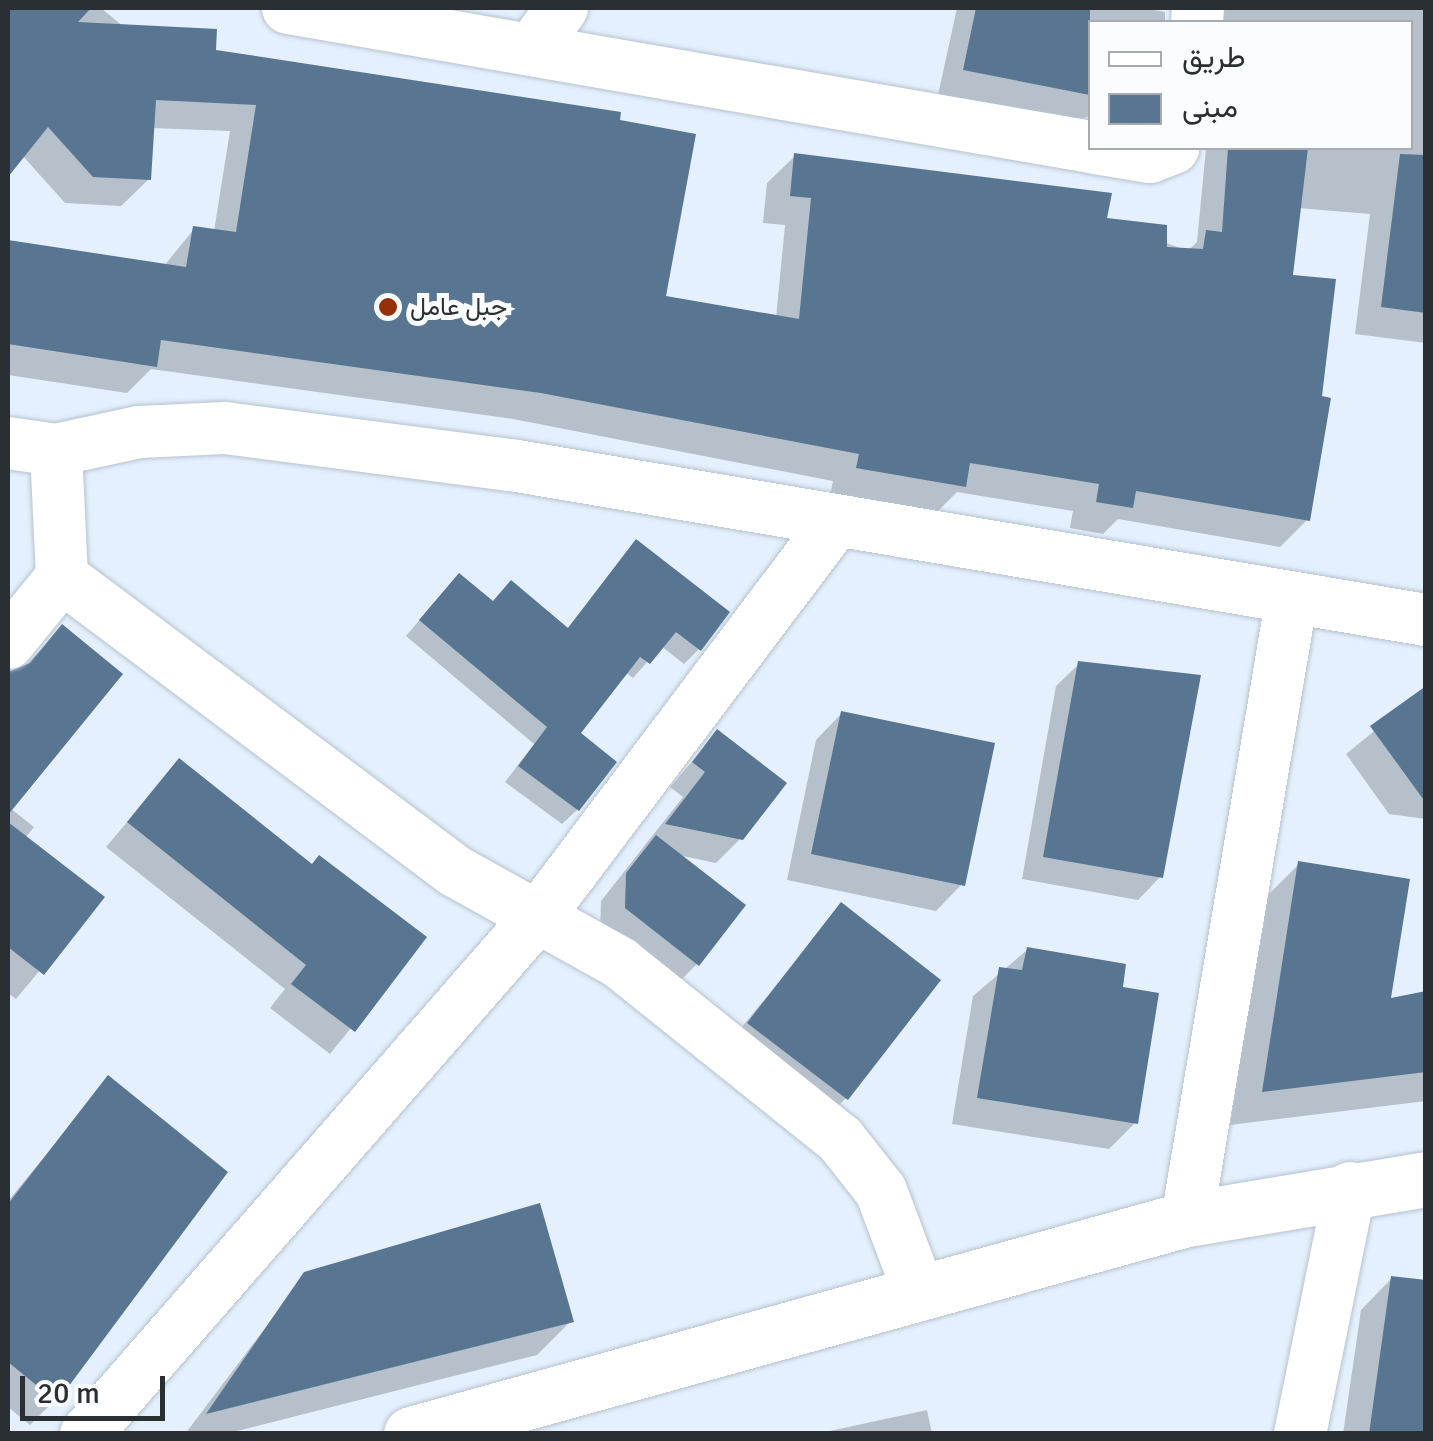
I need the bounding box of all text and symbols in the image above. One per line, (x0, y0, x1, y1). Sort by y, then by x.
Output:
legend (1088, 20, 1413, 150)
text: طريق (1182, 39, 1246, 76)
text: مبنى (1182, 89, 1238, 126)
place label: جبل عامل (410, 292, 507, 322)
marker: جبل عامل (375, 294, 401, 320)
scale bar (25, 1356, 170, 1418)
text: 20 m (37, 1375, 100, 1412)

